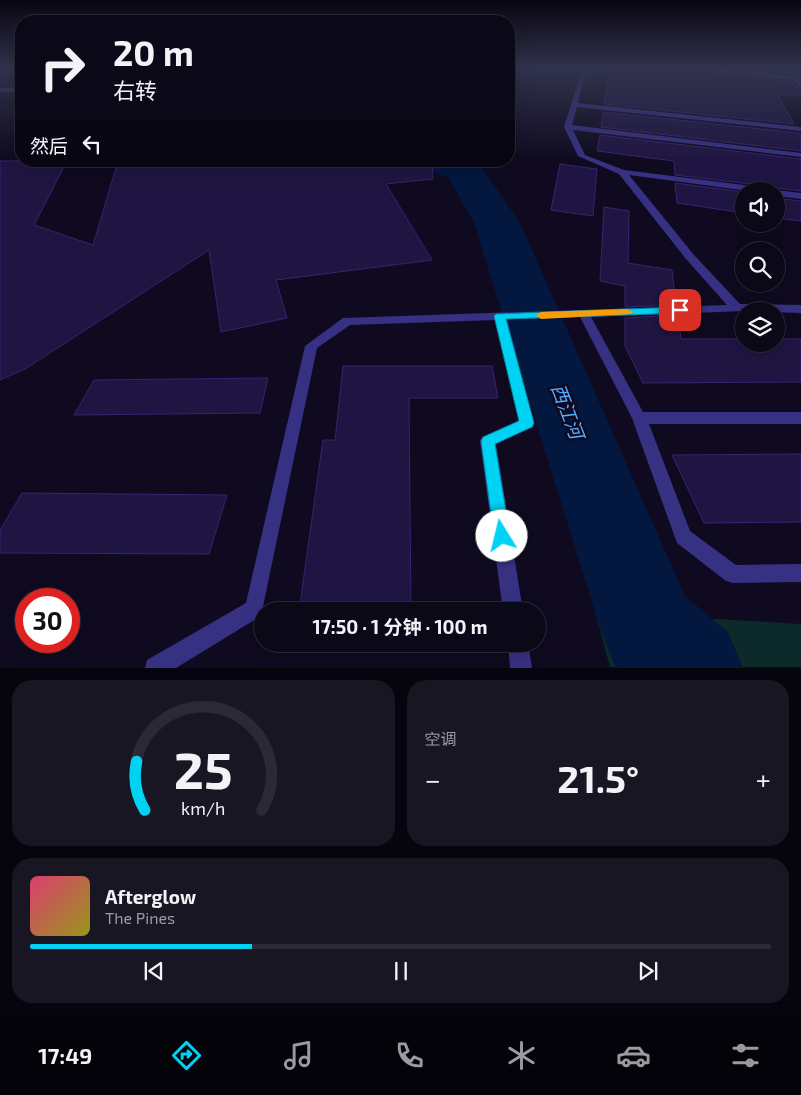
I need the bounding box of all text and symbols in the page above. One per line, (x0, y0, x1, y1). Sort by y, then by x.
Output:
text: 20 m (113, 31, 194, 73)
icon: right (30, 35, 95, 100)
text: 右转 (113, 77, 157, 103)
icon: left (78, 130, 106, 158)
text: 然后 (30, 134, 68, 157)
map controls (735, 182, 785, 352)
button: sound (735, 182, 785, 232)
button: search (735, 242, 785, 292)
pin (659, 289, 701, 331)
icon: arrive (666, 296, 694, 324)
button: layers (735, 302, 785, 352)
water label: 西江河 (547, 380, 590, 445)
position arrow (475, 509, 527, 561)
speed limit sign: 30 (15, 588, 80, 653)
text: 17:50 · 1 分钟 · 100 m (313, 615, 487, 638)
text: 空调 (425, 729, 457, 748)
text: 25 (174, 737, 233, 799)
text: 21.5° (557, 755, 639, 801)
text: − (425, 762, 441, 796)
text: + (756, 762, 771, 796)
text: km/h (181, 797, 225, 819)
text: Afterglow (105, 885, 196, 908)
text: The Pines (105, 908, 175, 927)
icon: previous (140, 957, 168, 985)
icon: pause (387, 957, 415, 985)
icon: next (634, 957, 662, 985)
icon: directions (169, 1038, 204, 1073)
icon: music (281, 1038, 316, 1073)
icon: phone (392, 1038, 427, 1073)
icon: climate (504, 1038, 539, 1073)
icon: car (616, 1038, 651, 1073)
icon: filters (728, 1038, 763, 1073)
text: 17:49 (38, 1042, 92, 1068)

